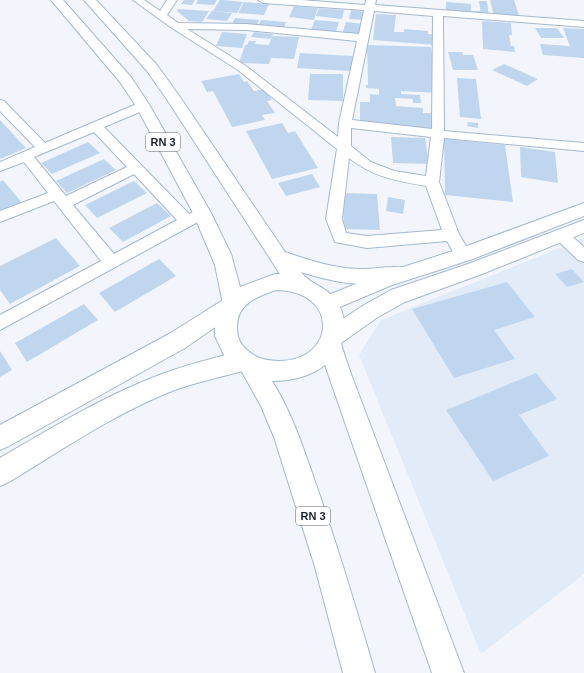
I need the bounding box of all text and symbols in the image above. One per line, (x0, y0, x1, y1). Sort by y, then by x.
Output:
road number: RN 3 (146, 133, 180, 151)
road number: RN 3 (296, 507, 330, 525)

